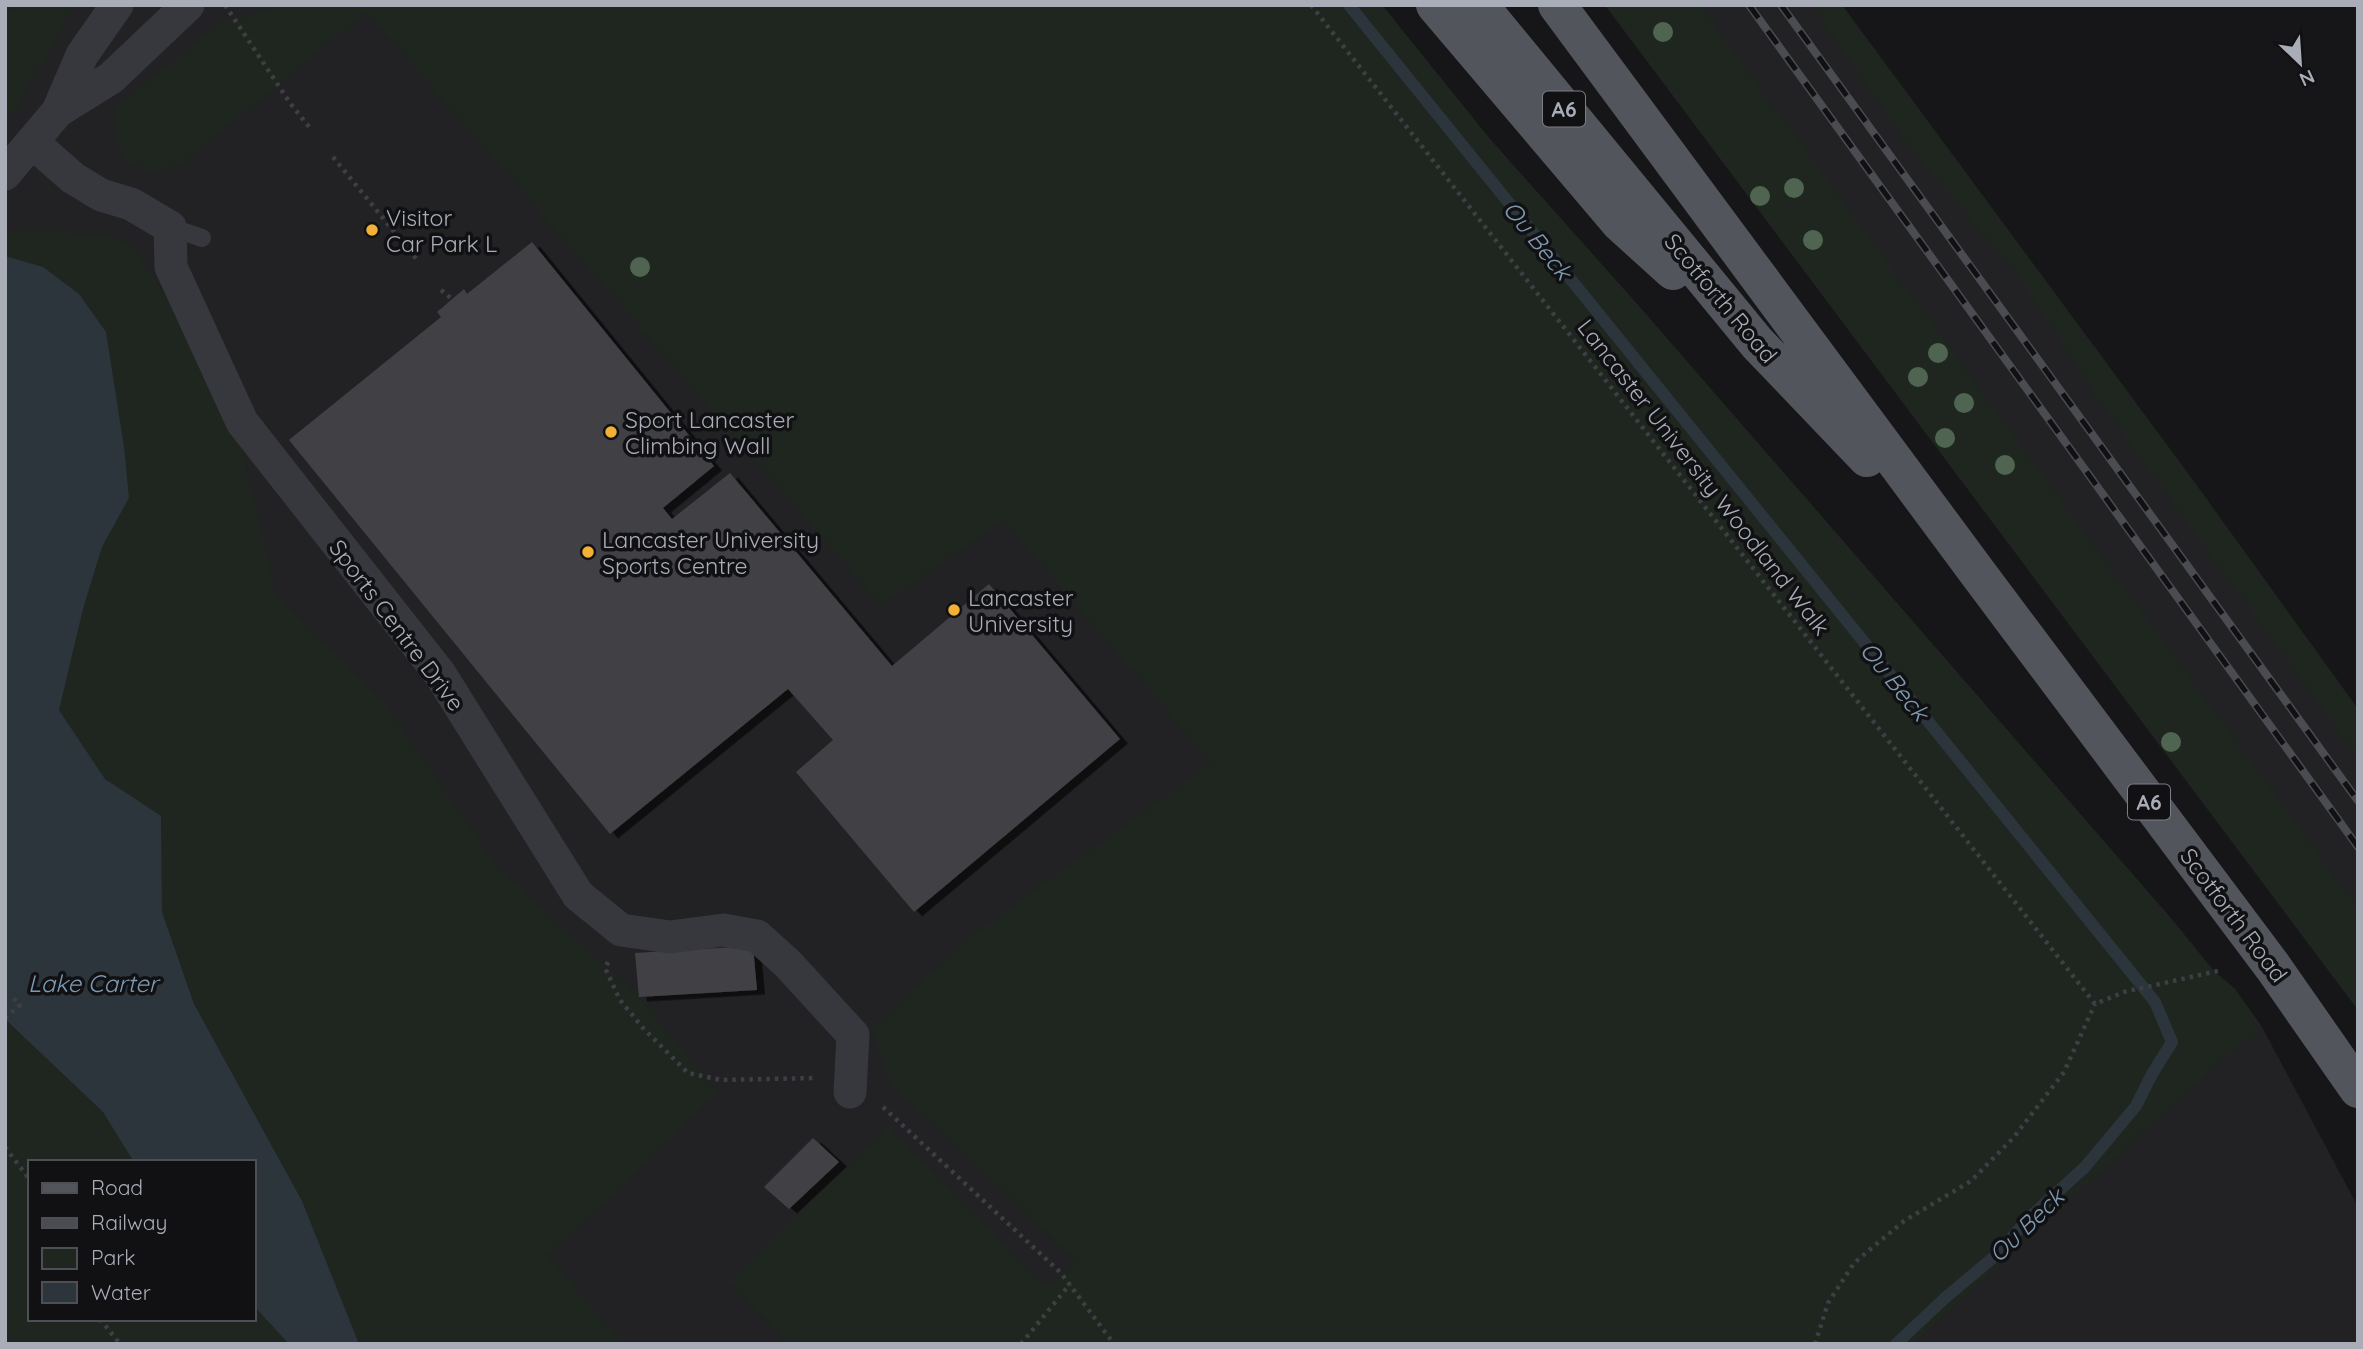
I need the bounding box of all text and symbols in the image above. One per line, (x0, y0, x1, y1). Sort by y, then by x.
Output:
north arrow (2265, 28, 2335, 98)
text: N (2296, 65, 2319, 92)
road number: A6 (1543, 92, 1585, 126)
water label: Ou Beck (1497, 194, 1580, 287)
place label: Visitor Car Park L (386, 203, 497, 258)
marker: Visitor Car Park L (364, 222, 380, 238)
street label: Scotforth Road (1658, 227, 1784, 369)
street label: Lancaster University Woodland Walk (1572, 313, 1836, 641)
place label: Sport Lancaster Climbing Wall (625, 405, 794, 460)
marker: Sport Lancaster Climbing Wall (603, 424, 619, 440)
place label: Lancaster University Sports Centre (602, 525, 819, 580)
street label: Sports Centre Drive (323, 534, 471, 716)
marker: Lancaster University Sports Centre (580, 544, 596, 560)
place label: Lancaster University (968, 583, 1074, 638)
marker: Lancaster University (946, 602, 962, 618)
water label: Ou Beck (1854, 635, 1937, 728)
road number: A6 (2128, 784, 2170, 820)
street label: Scotforth Road (2174, 842, 2294, 988)
water label: Lake Carter (28, 968, 161, 998)
legend (28, 1160, 256, 1321)
text: Road (91, 1174, 143, 1200)
water label: Ou Beck (1982, 1180, 2071, 1268)
text: Railway (91, 1209, 167, 1235)
text: Park (91, 1244, 135, 1270)
text: Water (91, 1279, 151, 1305)

